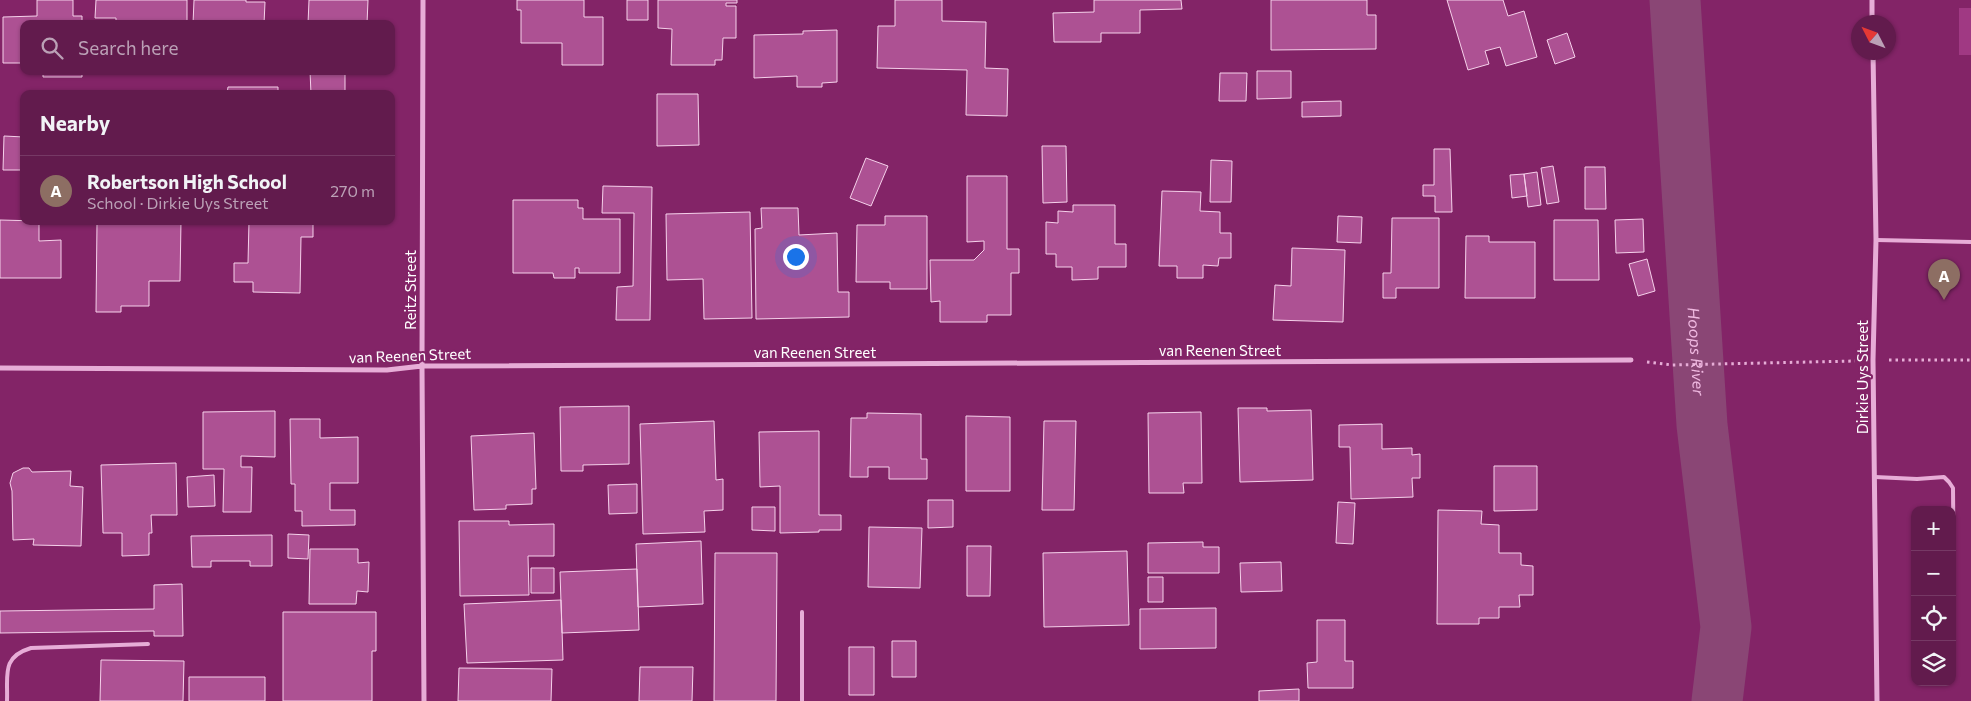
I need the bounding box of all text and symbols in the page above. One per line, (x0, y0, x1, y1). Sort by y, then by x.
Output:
north arrow (1851, 15, 1896, 60)
search box (20, 20, 395, 75)
icon: search (38, 34, 66, 62)
text: Search here (78, 36, 178, 59)
text: Nearby (40, 110, 110, 135)
text: Robertson High School (87, 170, 287, 193)
text: A (50, 181, 62, 200)
text: 270 m (330, 181, 375, 200)
text: School · Dirkie Uys Street (87, 193, 269, 212)
your location (783, 244, 809, 270)
street label: Reitz Street (401, 250, 419, 330)
pin: A (1928, 259, 1960, 300)
water label: Hoops River (1685, 306, 1710, 397)
street label: Dirkie Uys Street (1853, 320, 1871, 434)
street label: van Reenen Street (1159, 341, 1281, 359)
street label: van Reenen Street (754, 343, 876, 361)
street label: van Reenen Street (348, 344, 472, 366)
map controls (1911, 506, 1956, 686)
button: + (1911, 506, 1956, 551)
button: − (1911, 551, 1956, 596)
button: locate (1911, 596, 1956, 641)
button: layers (1911, 641, 1956, 686)

